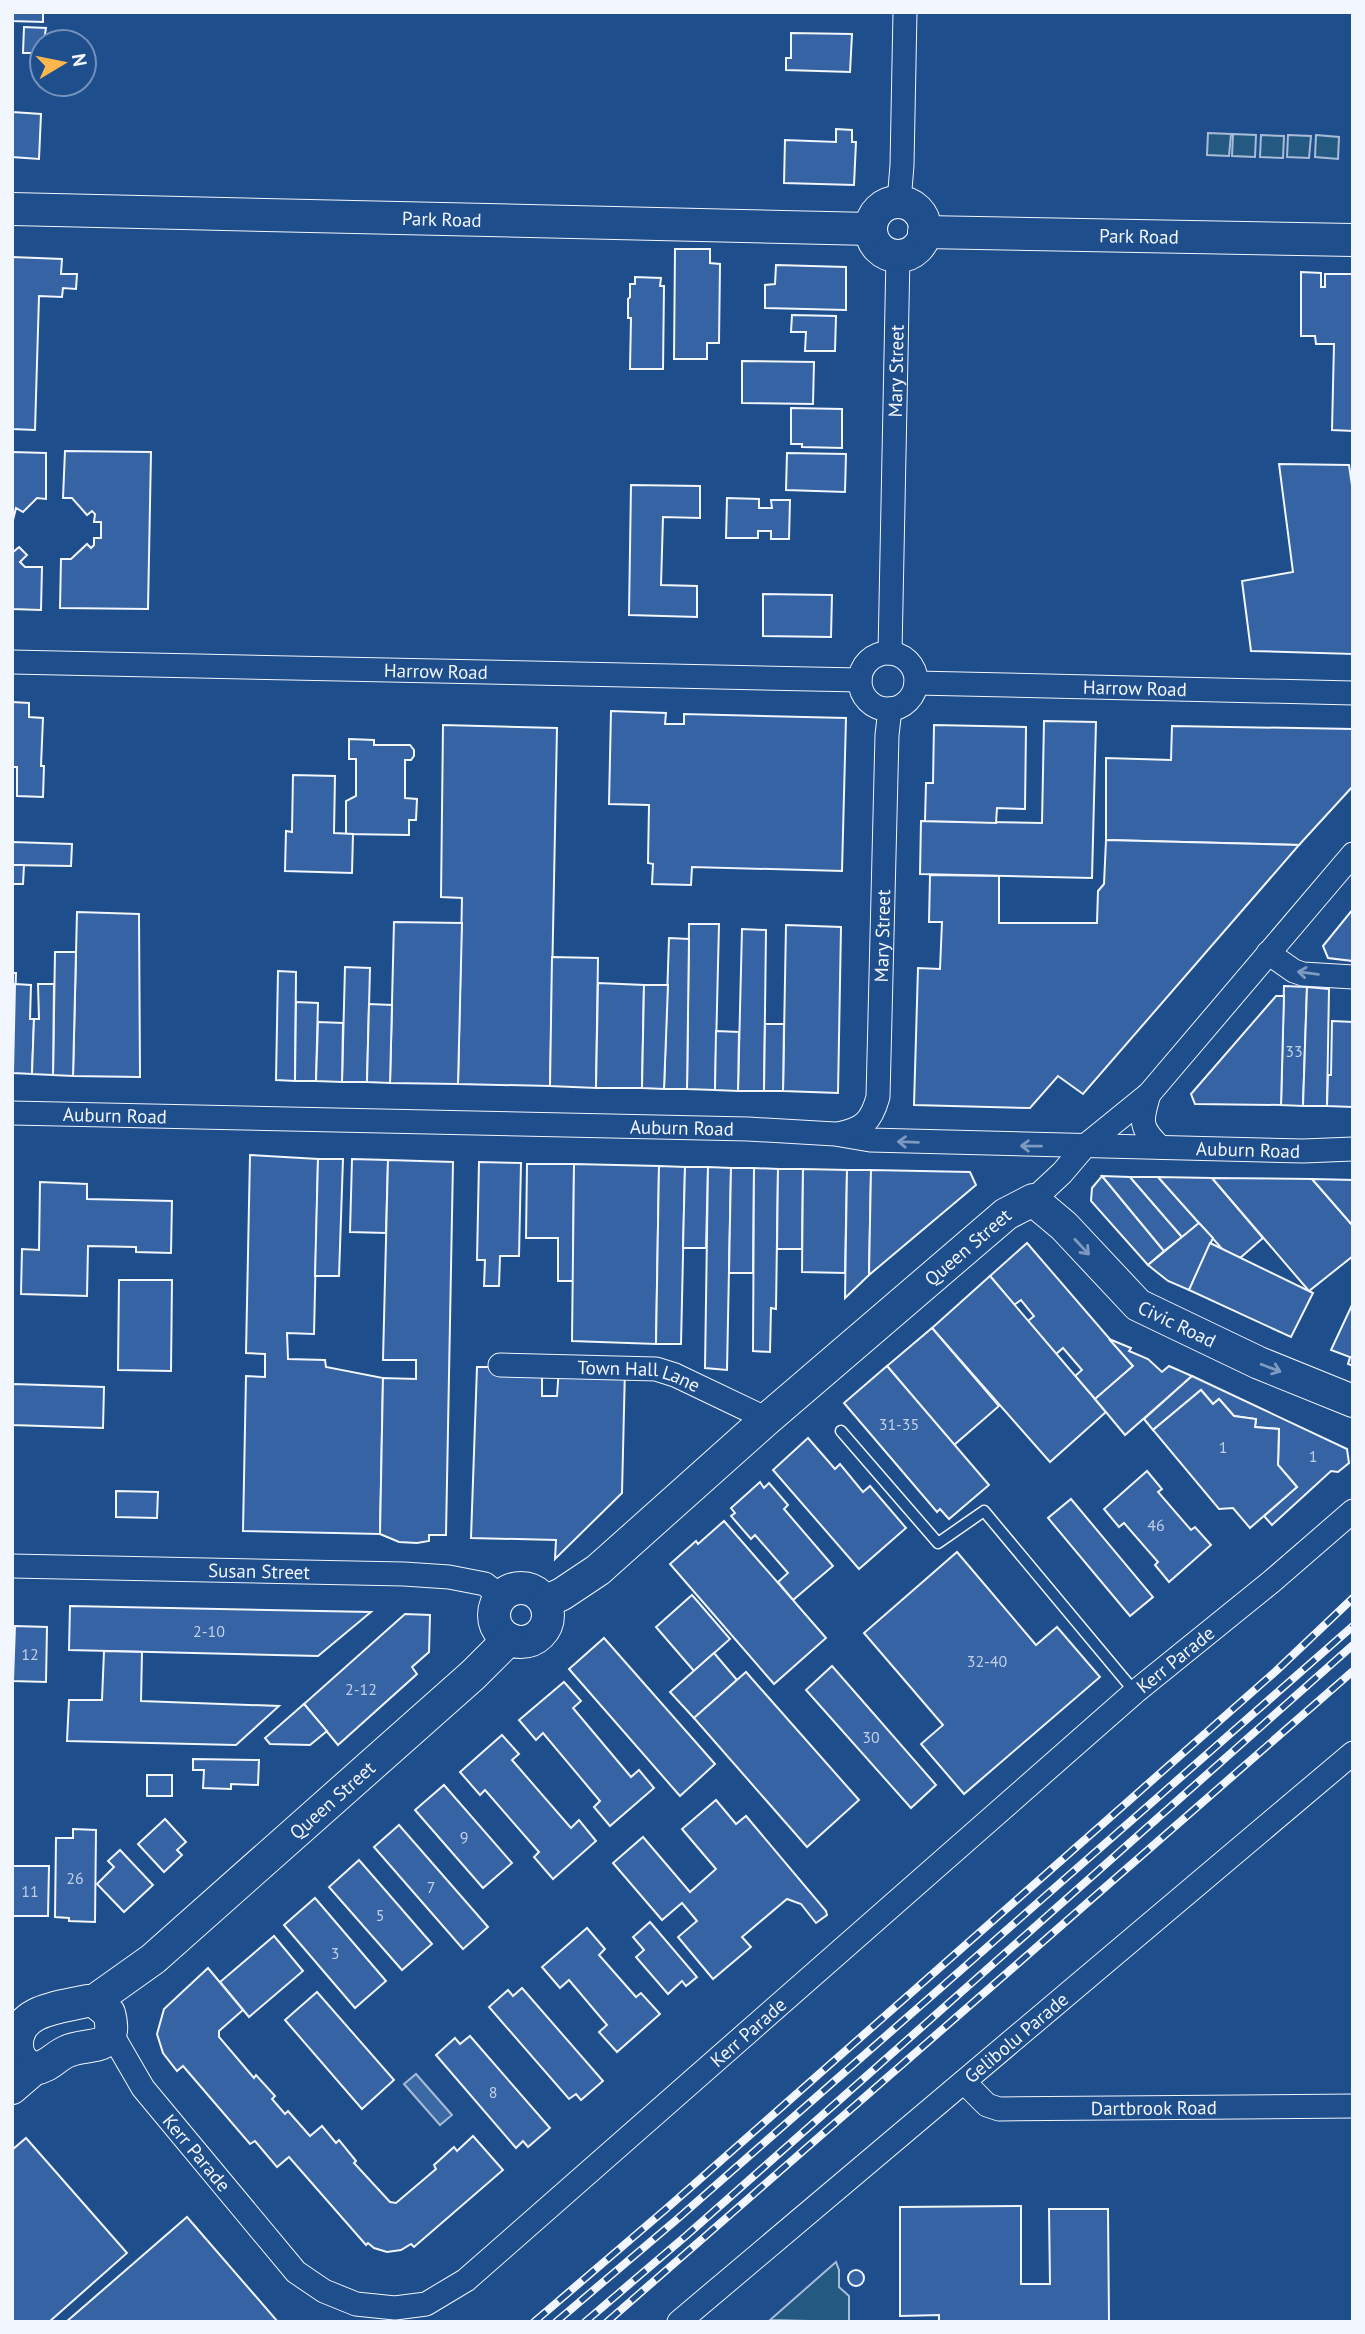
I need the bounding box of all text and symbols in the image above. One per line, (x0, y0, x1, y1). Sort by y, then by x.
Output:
north arrow (28, 28, 98, 98)
text: N (67, 52, 93, 68)
street label: Park Road (402, 206, 482, 232)
street label: Park Road (1099, 223, 1179, 249)
street label: Mary Street (883, 324, 909, 418)
street label: Harrow Road (384, 658, 488, 684)
street label: Harrow Road (1083, 675, 1187, 701)
street label: Mary Street (869, 889, 895, 983)
one-way arrow (1297, 966, 1320, 979)
house number: 33 (1285, 1041, 1303, 1061)
street label: Auburn Road (63, 1102, 167, 1128)
street label: Auburn Road (630, 1114, 734, 1141)
one-way arrow (897, 1135, 920, 1148)
street label: Auburn Road (1196, 1136, 1300, 1163)
one-way arrow (1019, 1139, 1042, 1152)
street label: Queen Street (919, 1203, 1016, 1291)
one-way arrow (1074, 1238, 1091, 1255)
street label: Civic Road (1134, 1295, 1220, 1353)
street label: Town Hall Lane (577, 1355, 704, 1397)
one-way arrow (1259, 1363, 1281, 1376)
house number: 31-35 (879, 1414, 919, 1434)
house number: 1 (1219, 1437, 1227, 1457)
house number: 1 (1309, 1446, 1317, 1466)
house number: 46 (1147, 1515, 1165, 1535)
street label: Susan Street (208, 1558, 311, 1584)
house number: 2-10 (193, 1621, 225, 1641)
street label: Kerr Parade (1131, 1621, 1219, 1698)
house number: 12 (21, 1644, 39, 1664)
house number: 32-40 (967, 1651, 1008, 1671)
house number: 2-12 (345, 1679, 377, 1699)
house number: 30 (862, 1727, 880, 1747)
street label: Queen Street (284, 1755, 380, 1844)
house number: 9 (460, 1827, 468, 1847)
house number: 26 (66, 1868, 84, 1888)
house number: 7 (427, 1877, 435, 1897)
house number: 11 (21, 1881, 39, 1901)
house number: 5 (376, 1905, 384, 1925)
house number: 3 (331, 1943, 339, 1963)
street label: Gelibolu Parade (959, 1987, 1073, 2088)
street label: Kerr Parade (705, 1992, 791, 2072)
house number: 8 (489, 2082, 497, 2102)
street label: Dartbrook Road (1091, 2095, 1217, 2120)
street label: Kerr Parade (158, 2109, 236, 2196)

